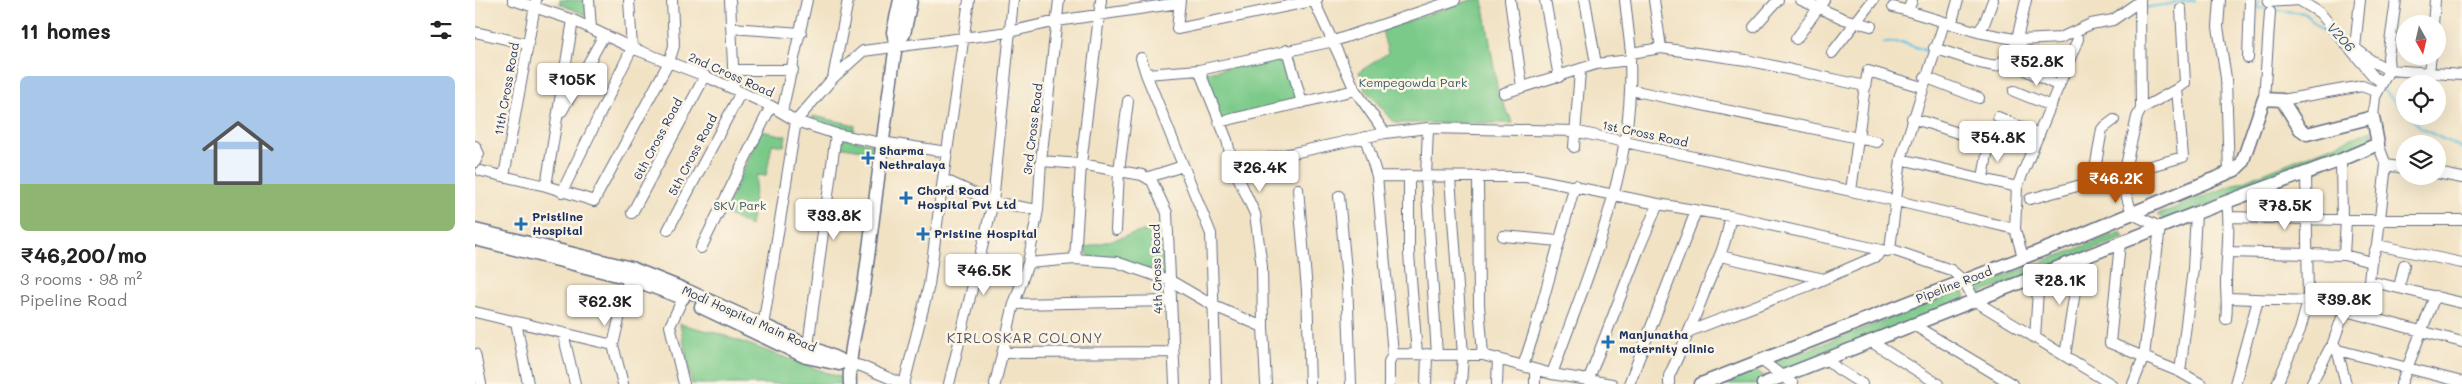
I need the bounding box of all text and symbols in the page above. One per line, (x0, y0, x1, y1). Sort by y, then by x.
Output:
north arrow (2396, 15, 2446, 65)
map controls (2396, 15, 2446, 185)
icon: filters (427, 16, 455, 44)
text: 11 homes (20, 17, 111, 44)
water label: V206 (2323, 18, 2360, 56)
street label: 11th Cross Road (490, 41, 522, 136)
pin: ₹52.8K (1996, 44, 2078, 87)
street label: 2nd Cross Road (686, 48, 777, 100)
text: ₹52.8K (2010, 50, 2064, 71)
pin: ₹105K (537, 62, 607, 105)
text: ₹105K (548, 68, 596, 89)
park label: Kempegowda Park (1359, 74, 1467, 90)
button: locate (2396, 75, 2446, 125)
street label: 3rd Cross Road (1018, 82, 1046, 175)
street label: 6th Cross Road (629, 95, 686, 182)
icon: home (193, 108, 283, 198)
street label: 5th Cross Road (664, 111, 720, 198)
street label: 1st Cross Road (1601, 116, 1690, 150)
pin: ₹54.8K (1957, 120, 2039, 163)
text: ₹54.8K (1970, 126, 2026, 147)
button: layers (2396, 135, 2446, 185)
place label: Sharma Nethralaya (879, 142, 946, 172)
pin: ₹26.4K (1219, 150, 1301, 193)
marker: Sharma Nethralaya (861, 151, 875, 165)
text: ₹26.4K (1233, 156, 1287, 177)
pin: ₹46.2K (2075, 162, 2157, 204)
text: ₹46.2K (2089, 167, 2143, 188)
place label: Chord Road Hospital Pvt Ltd (917, 182, 1017, 212)
pin: ₹78.5K (2244, 188, 2326, 231)
marker: Chord Road Hospital Pvt Ltd (899, 191, 913, 205)
text: ₹78.5K (2258, 194, 2312, 215)
park label: SKV Park (714, 197, 766, 213)
pin: ₹33.8K (793, 198, 875, 241)
text: ₹33.8K (806, 204, 862, 225)
place label: Pristline Hospital (532, 208, 583, 238)
marker: Pristline Hospital (514, 217, 528, 231)
street label: 4th Cross Road (1146, 223, 1166, 314)
place label: Pristine Hospital (934, 225, 1037, 241)
marker: Pristine Hospital (916, 227, 930, 241)
text: ₹46,200/mo (20, 241, 147, 268)
pin: ₹46.5K (943, 254, 1025, 296)
text: ₹46.5K (956, 259, 1012, 280)
street label: Pipeline Road (1913, 262, 1994, 306)
pin: ₹28.1K (2019, 264, 2101, 306)
text: 3 rooms · 98 m² (20, 268, 142, 289)
text: ₹28.1K (2034, 269, 2086, 290)
street label: Modi Hospital Main Road (680, 281, 819, 355)
pin: ₹39.8K (2303, 282, 2385, 325)
pin: ₹62.3K (564, 284, 646, 327)
text: ₹39.8K (2316, 288, 2372, 309)
text: Pipeline Road (20, 289, 127, 310)
text: ₹62.3K (578, 290, 632, 311)
place label: Manjunatha maternity clinic (1619, 326, 1714, 356)
district label: KIRLOSKAR COLONY (947, 328, 1103, 347)
marker: Manjunatha maternity clinic (1601, 335, 1615, 349)

